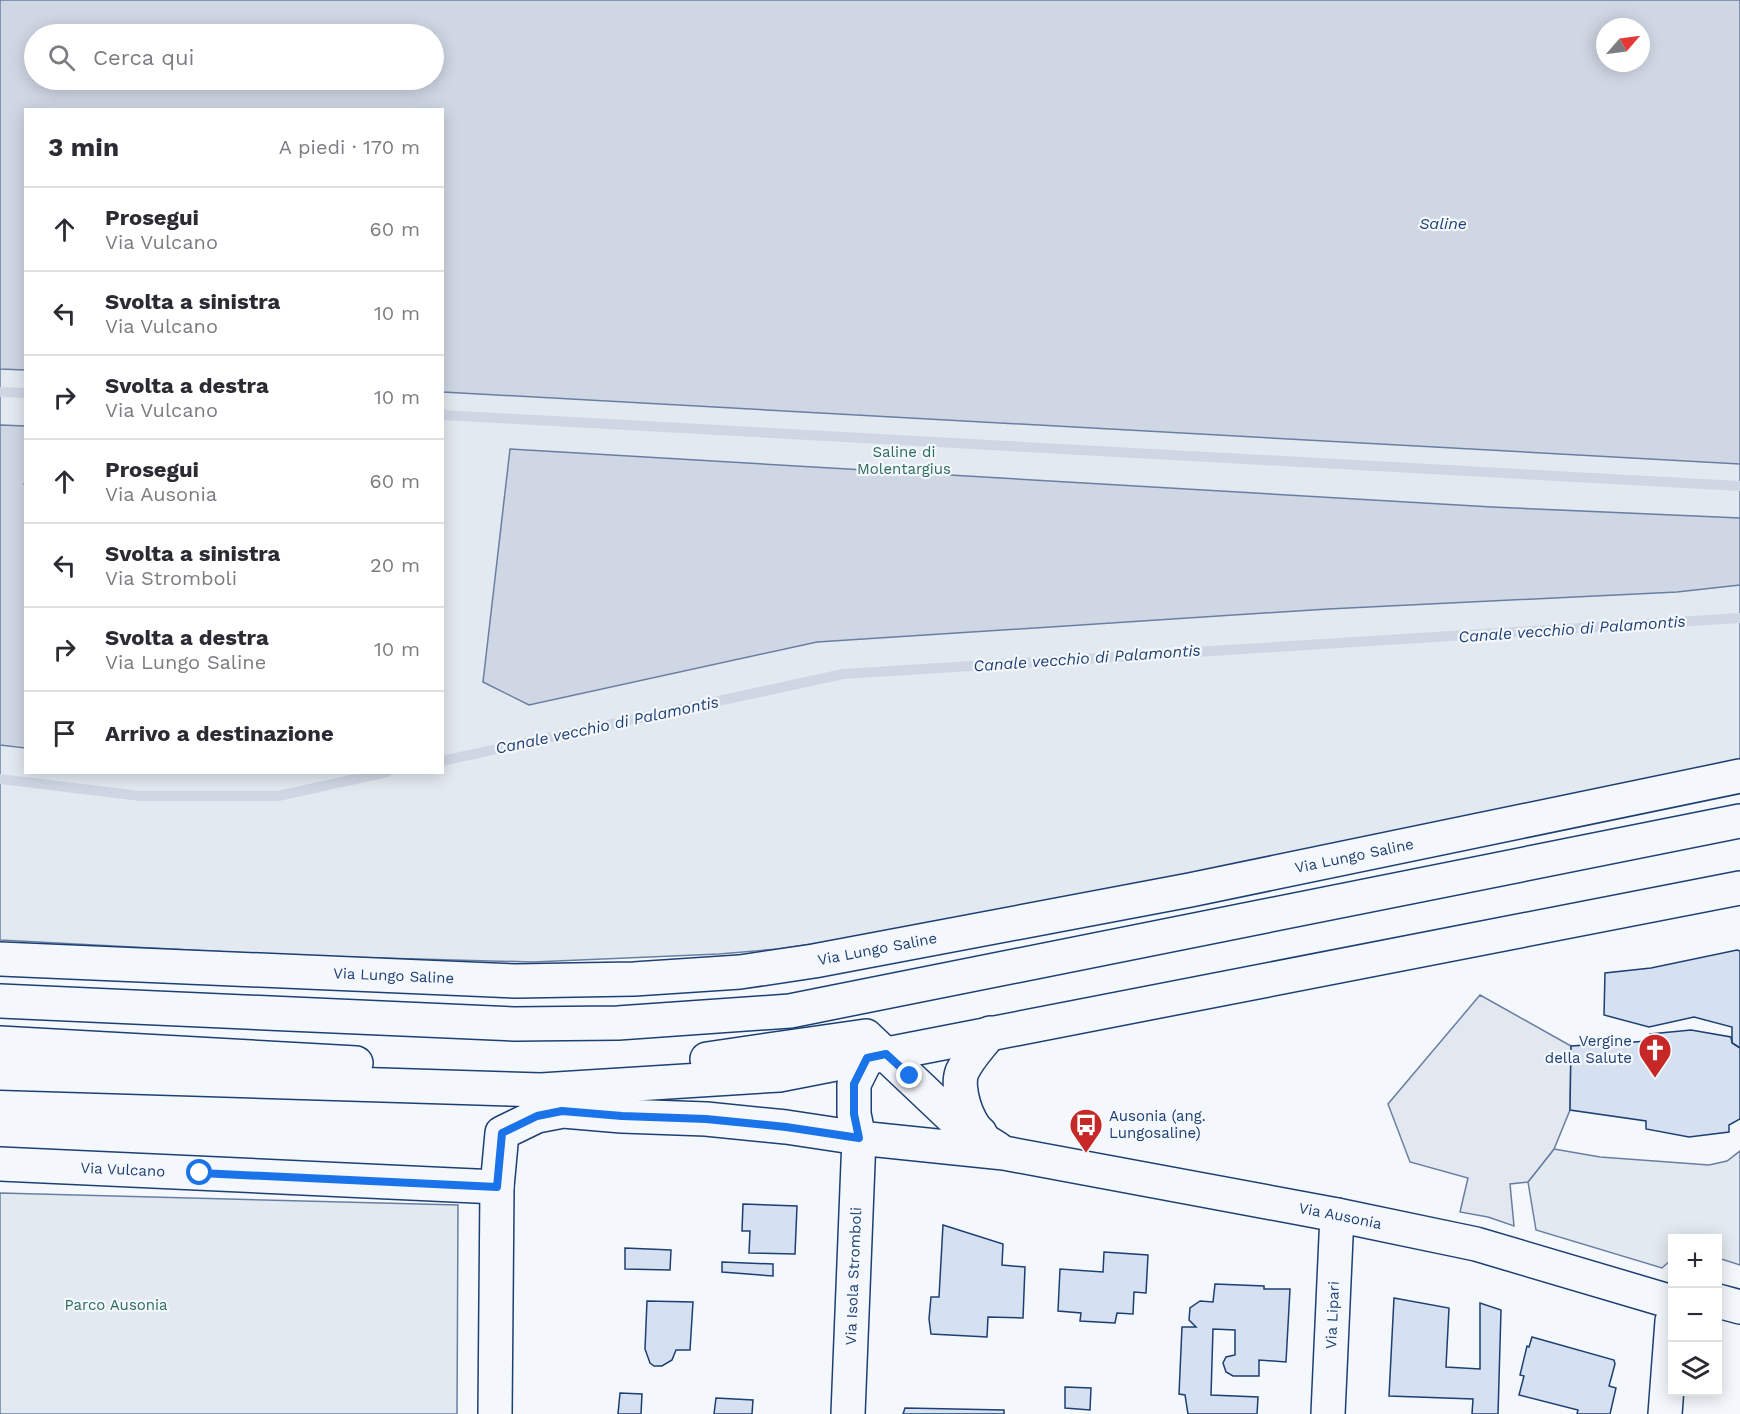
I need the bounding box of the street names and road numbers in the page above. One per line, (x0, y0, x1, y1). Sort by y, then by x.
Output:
street label: Via Lungo Saline (1293, 835, 1415, 877)
street label: Via Lungo Saline (816, 929, 938, 969)
street label: Via Lungo Saline (333, 964, 454, 987)
street label: Via Vulcano (80, 1159, 166, 1181)
street label: Via Ausonia (1297, 1199, 1384, 1233)
street label: Via Isola Stromboli (842, 1207, 865, 1346)
street label: Via Lipari (1322, 1281, 1343, 1349)

